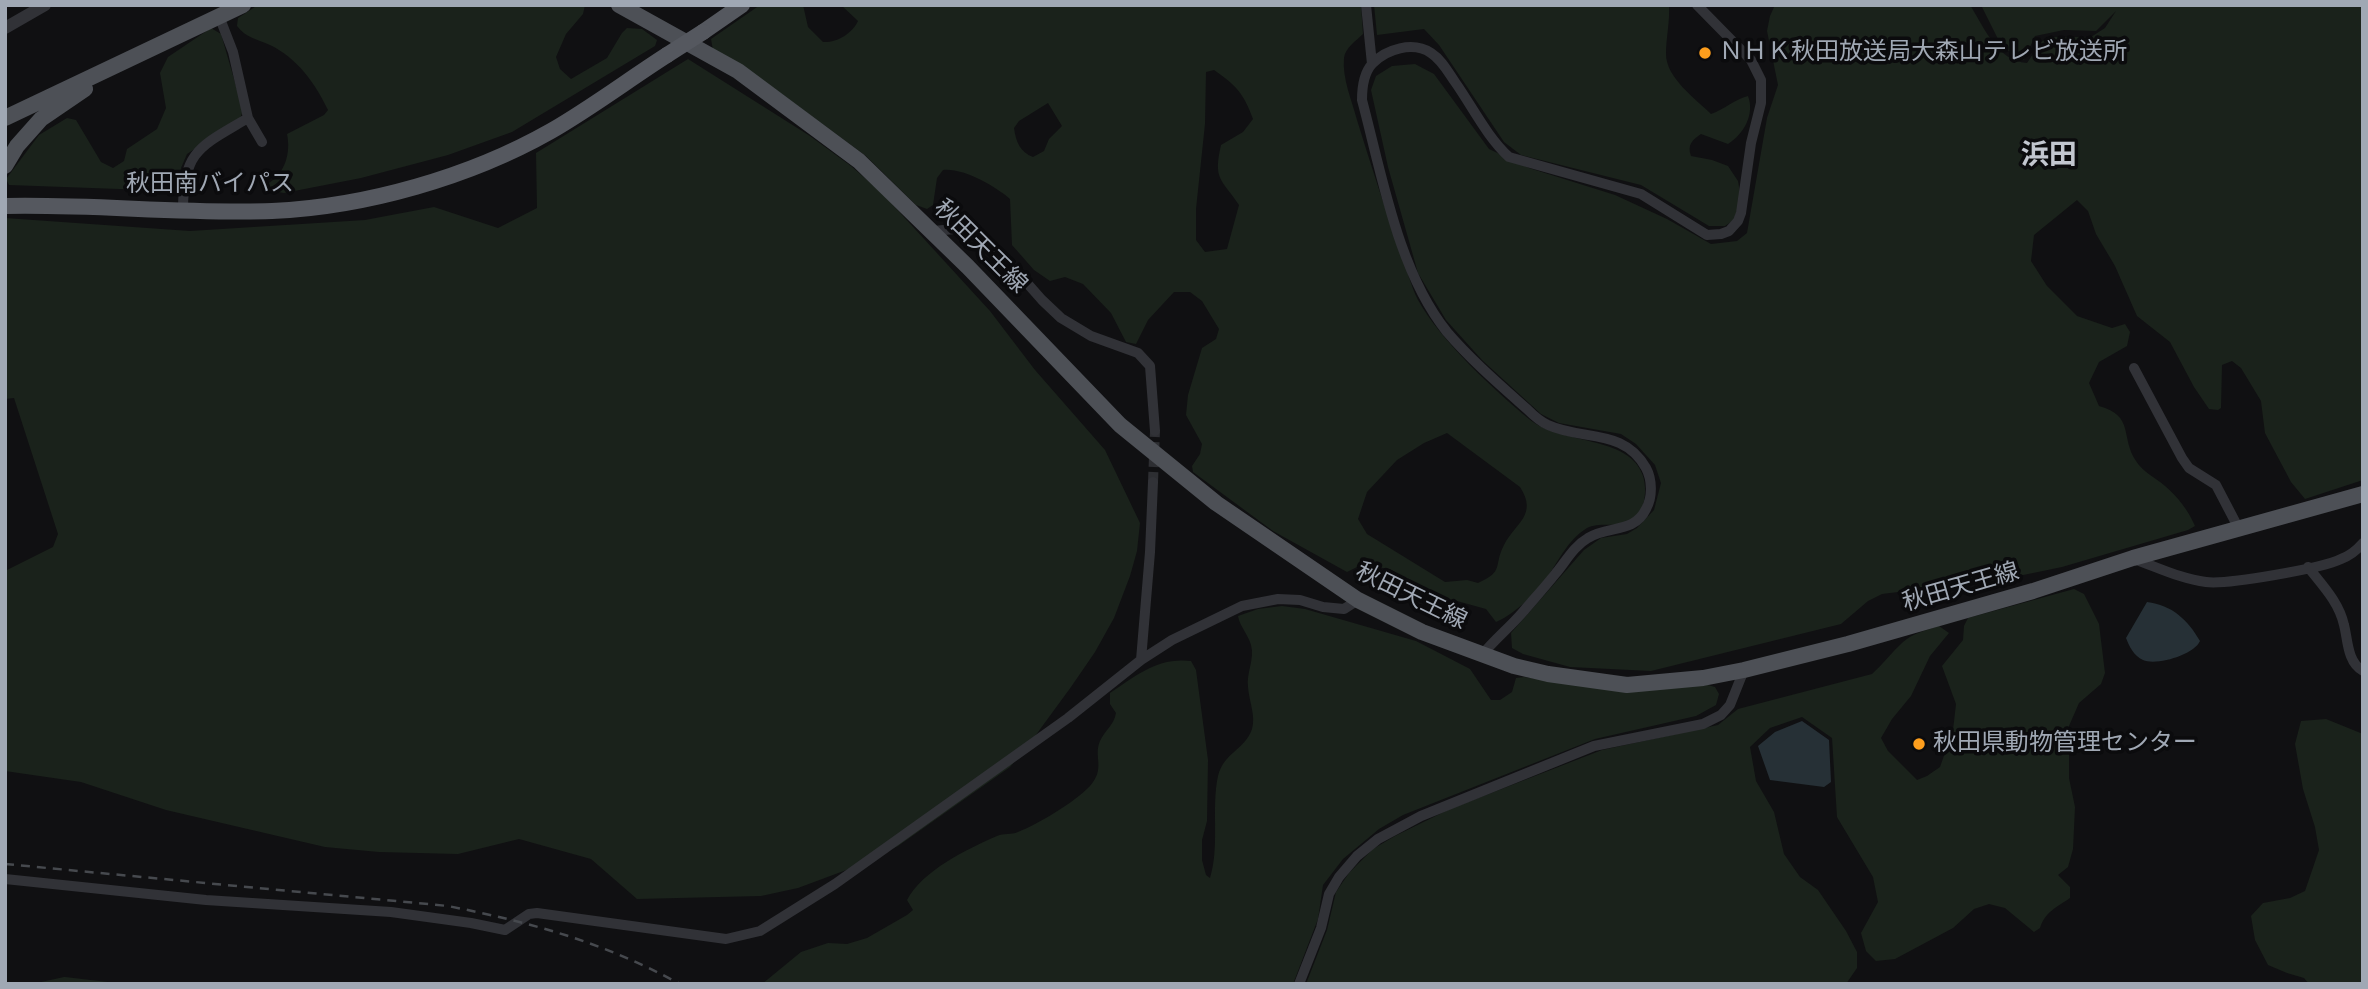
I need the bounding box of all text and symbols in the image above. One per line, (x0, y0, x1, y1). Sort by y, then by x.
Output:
place label: ＮＨＫ秋田放送局大森山テレビ放送所 (1719, 39, 2127, 67)
marker: ＮＨＫ秋田放送局大森山テレビ放送所 (1697, 45, 1713, 61)
district label: 浜田 (2021, 140, 2077, 174)
street label: 秋田南バイパス (126, 171, 294, 199)
street label: 秋田天王線 (927, 194, 1033, 300)
street label: 秋田天王線 (1351, 558, 1471, 636)
street label: 秋田天王線 (1899, 558, 2023, 618)
place label: 秋田県動物管理センター (1933, 730, 2197, 758)
marker: 秋田県動物管理センター (1911, 736, 1927, 752)

